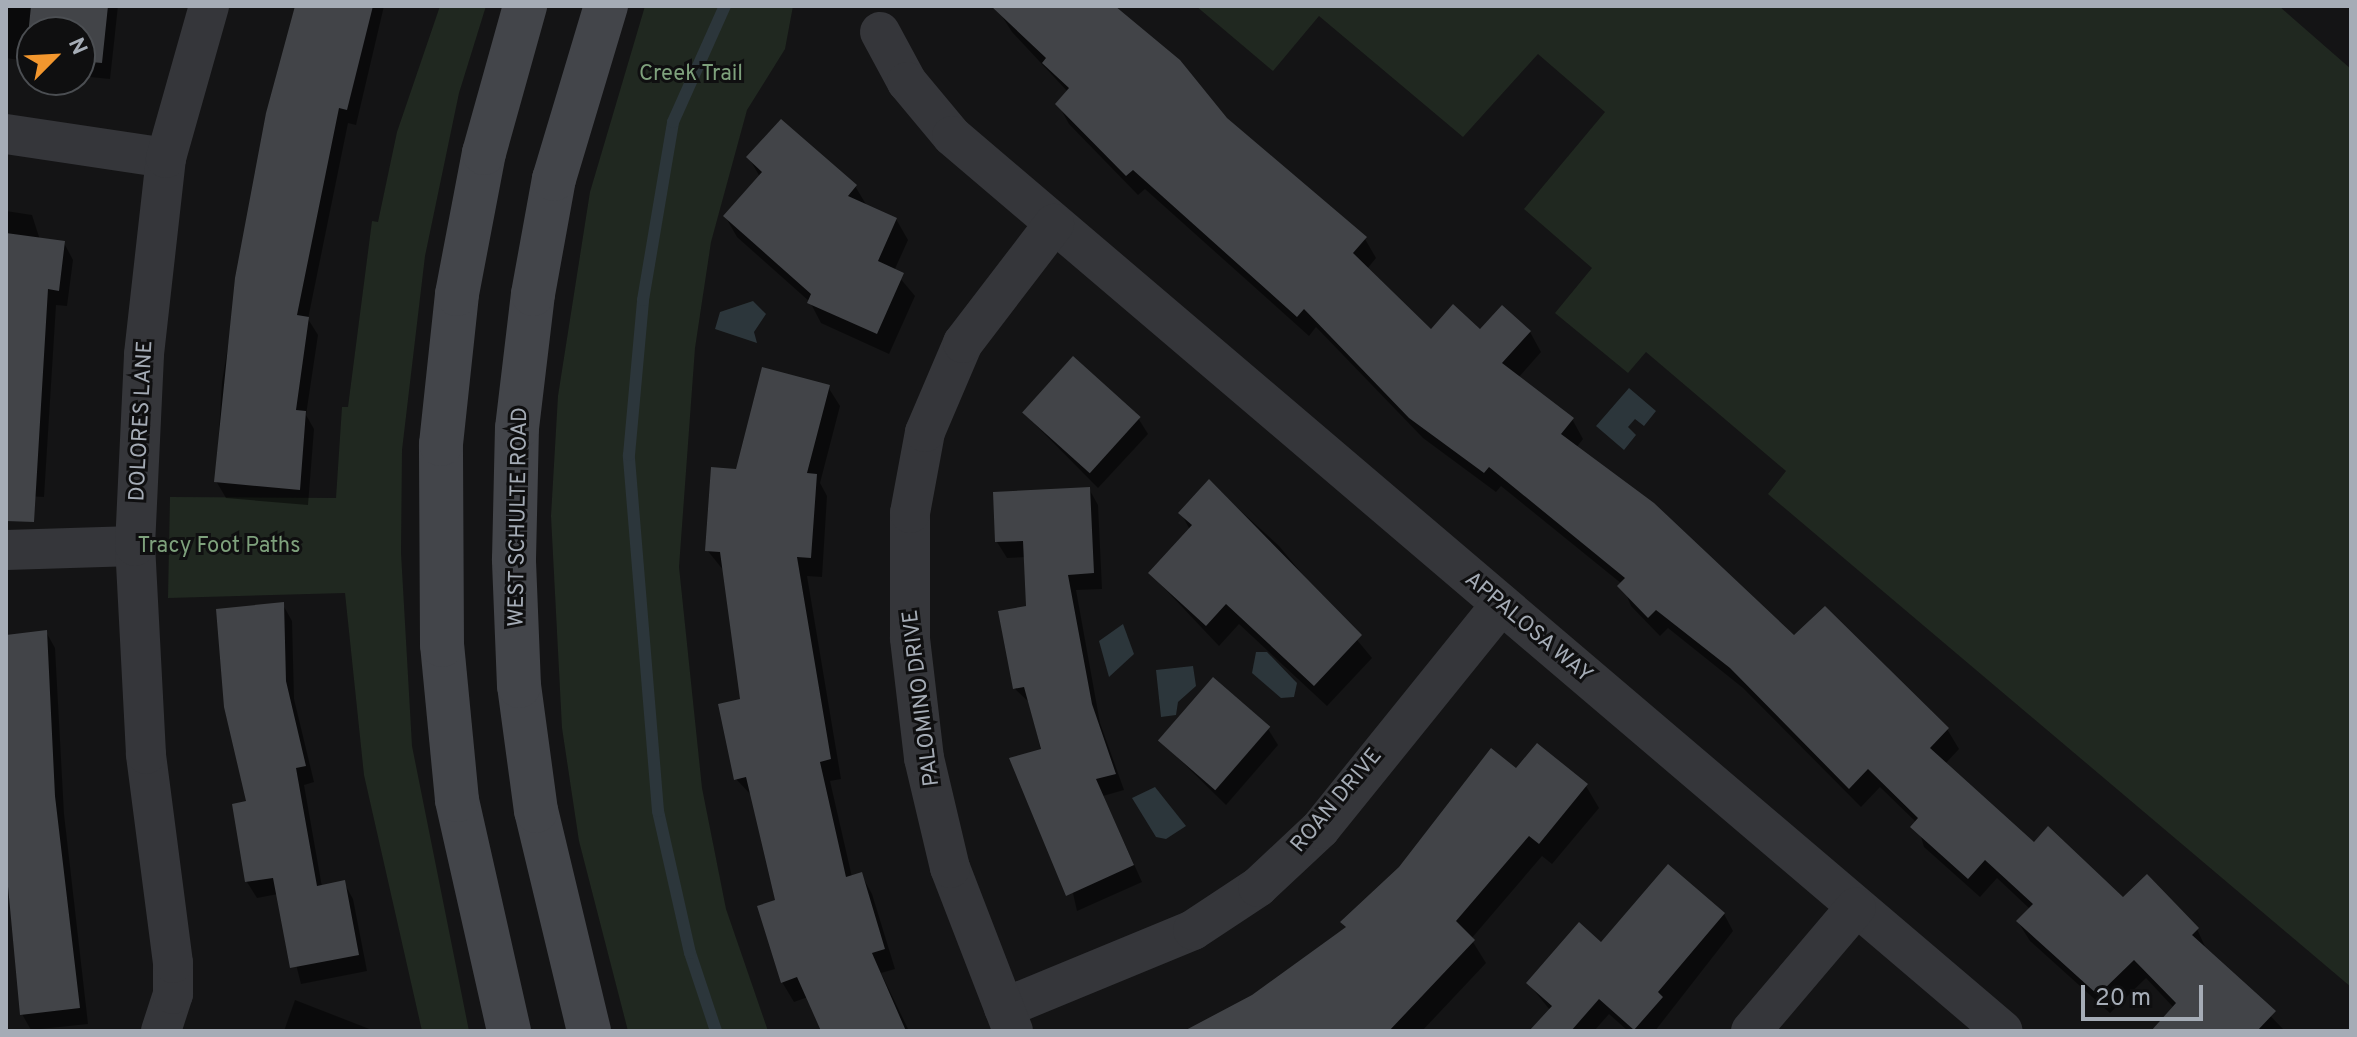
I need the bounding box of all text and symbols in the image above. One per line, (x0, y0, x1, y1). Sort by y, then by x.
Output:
north arrow (16, 16, 96, 96)
text: N (61, 34, 92, 60)
park label: Creek Trail (638, 62, 744, 88)
street label: DOLORES LANE (125, 340, 159, 502)
street label: WEST SCHULTE ROAD (504, 407, 534, 627)
park label: Tracy Foot Paths (138, 534, 300, 560)
street label: APPALOSA WAY (1458, 566, 1598, 690)
street label: PALOMINO DRIVE (898, 608, 946, 788)
street label: ROAN DRIVE (1286, 744, 1388, 858)
scale bar (2085, 969, 2207, 1019)
text: 20 m (2095, 984, 2151, 1014)

